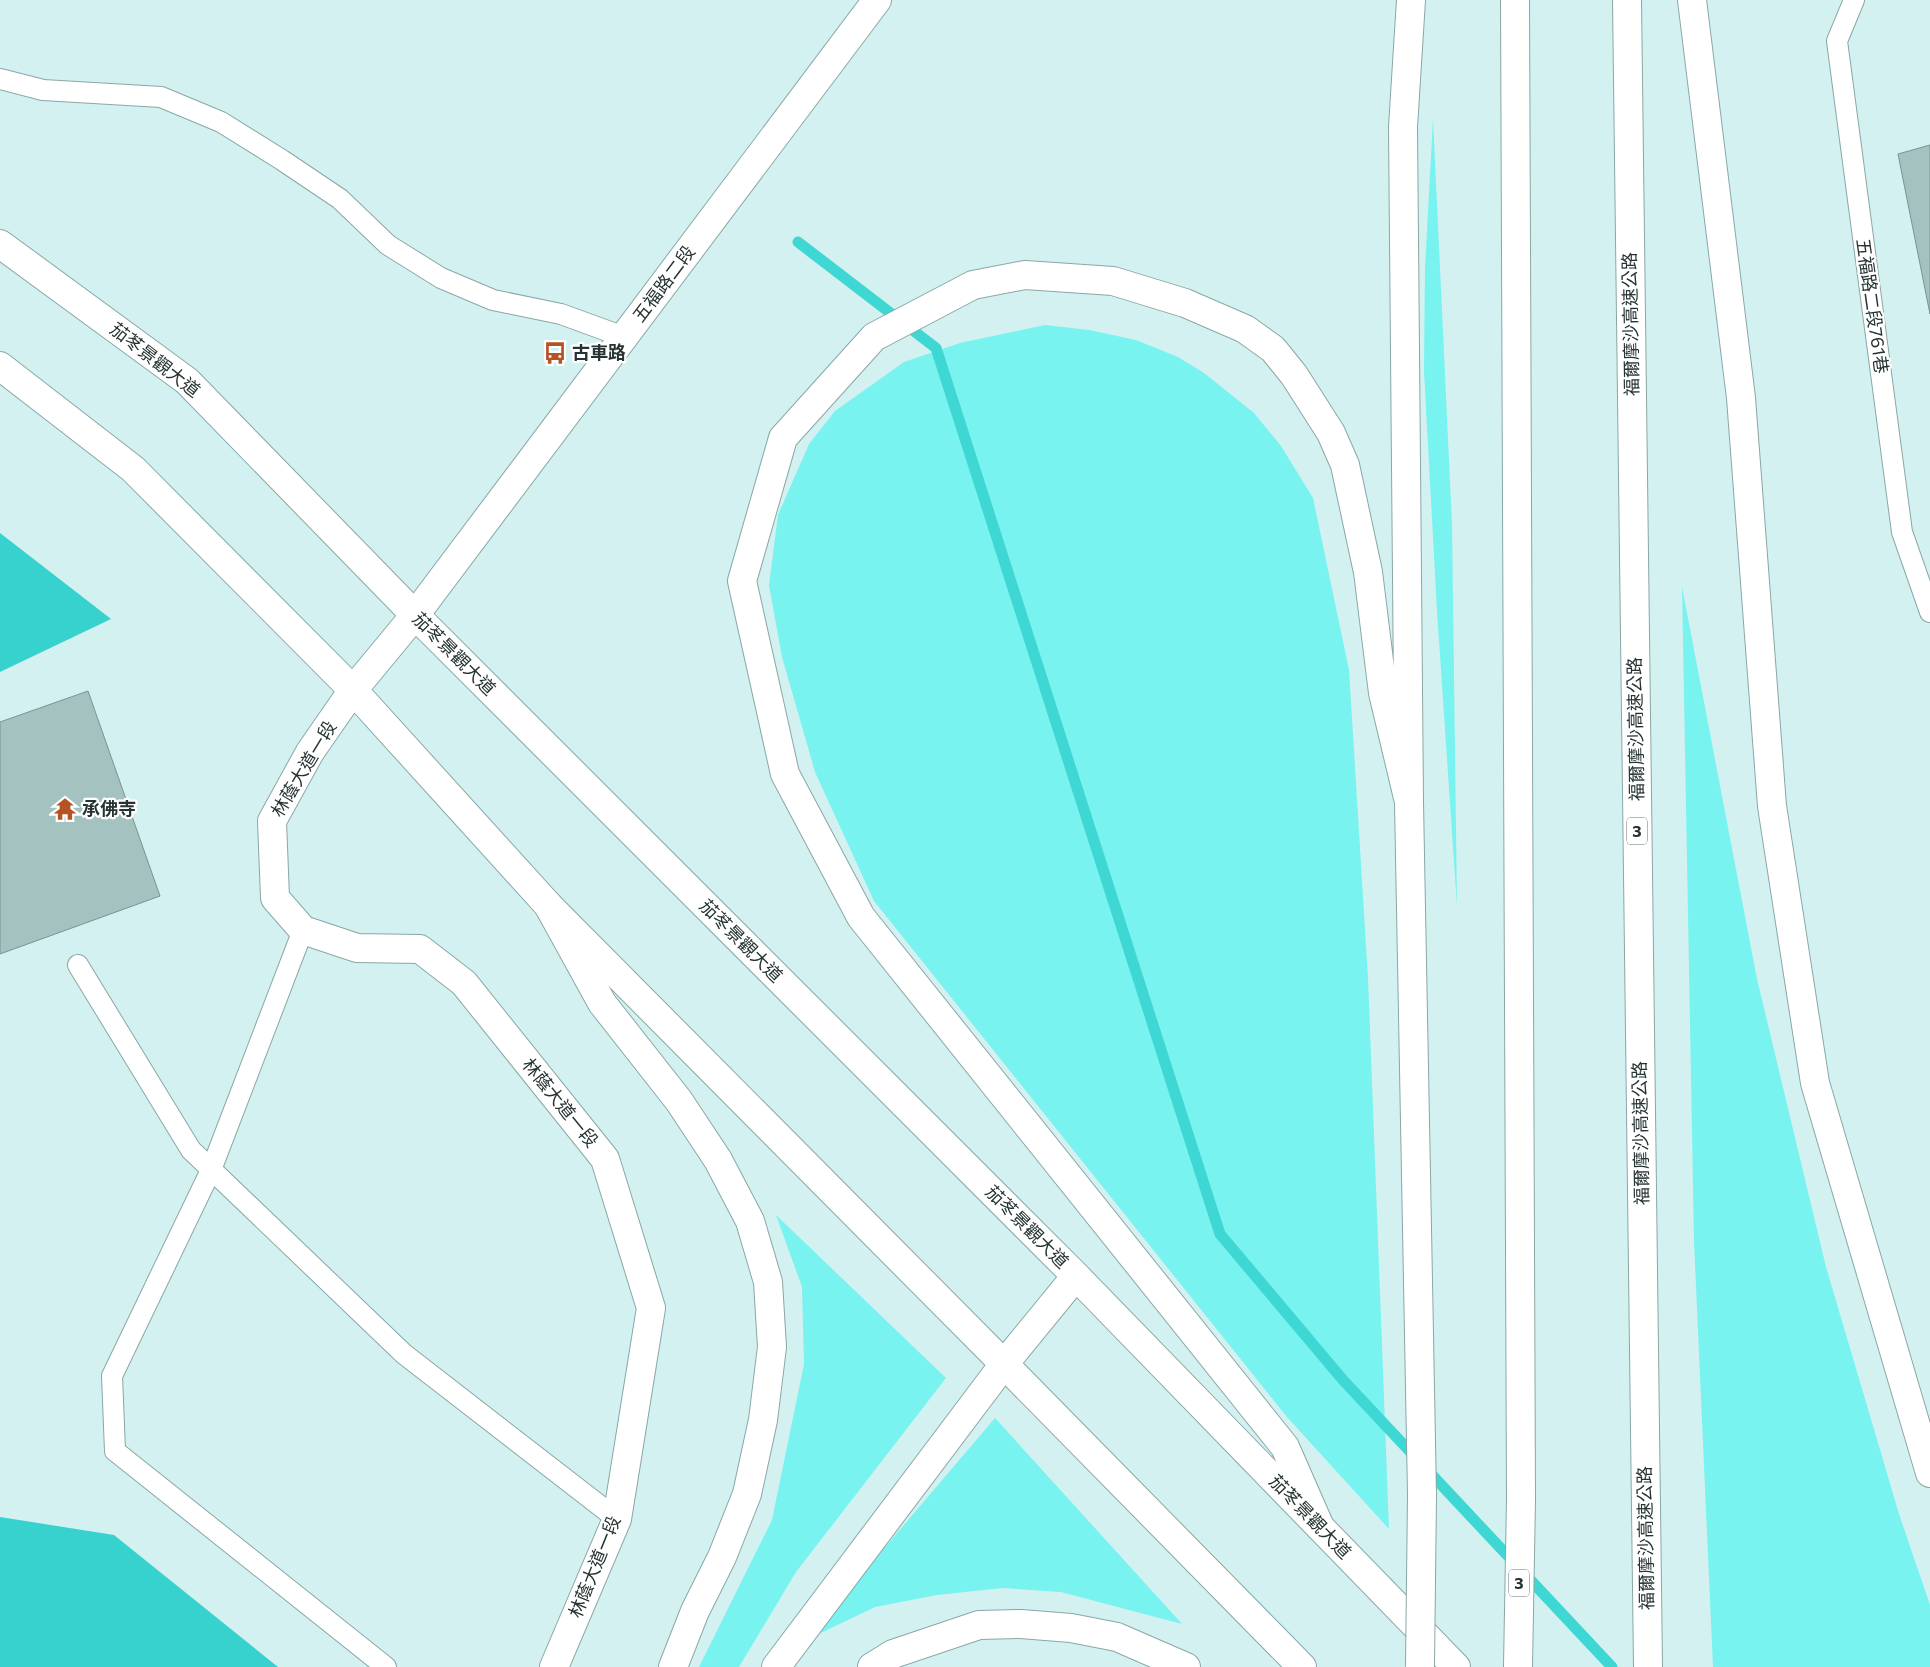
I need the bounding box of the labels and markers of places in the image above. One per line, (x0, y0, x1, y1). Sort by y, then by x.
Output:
bus stop icon: 古車路 (542, 340, 568, 366)
place label: 古車路 (572, 341, 626, 363)
temple icon: 承佛寺 (52, 796, 78, 822)
place label: 承佛寺 (82, 797, 136, 819)

